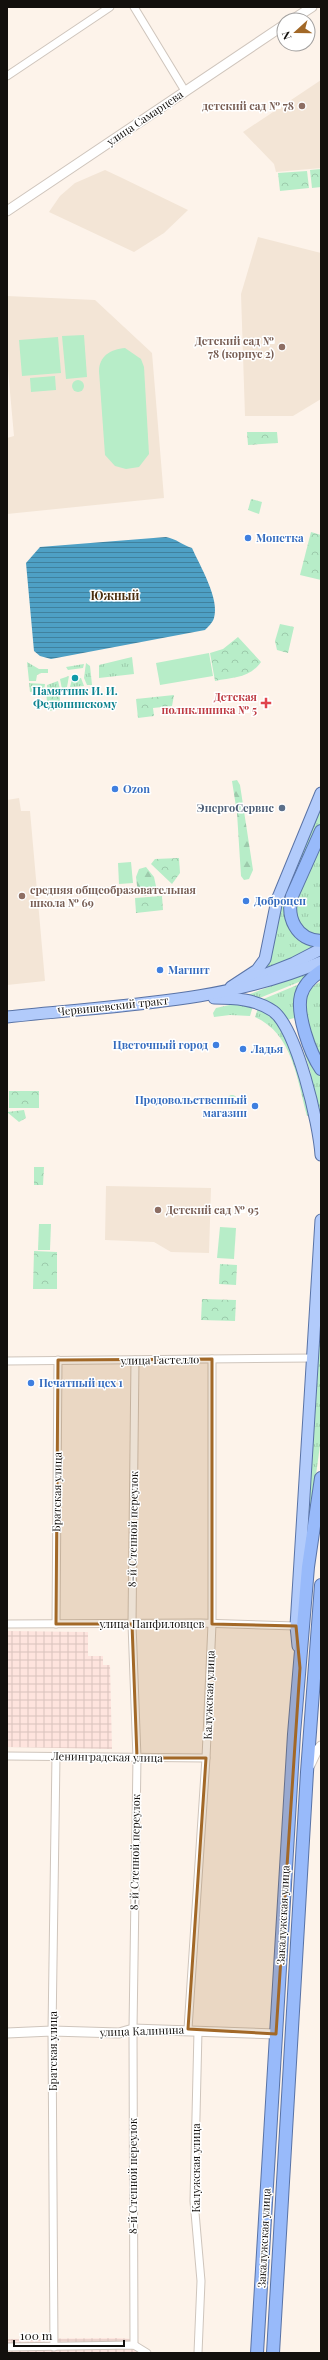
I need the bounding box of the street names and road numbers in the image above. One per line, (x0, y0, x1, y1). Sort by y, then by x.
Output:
street label: улица Самарцева (103, 86, 186, 149)
street label: Червишевский тракт (57, 992, 169, 1019)
street label: улица Гастелло (120, 1351, 199, 1368)
street label: Братская улица (48, 1451, 65, 1532)
street label: 8-й Степной переулок (124, 1470, 141, 1587)
street label: улица Панфиловцев (98, 1616, 205, 1631)
street label: Калужская улица (199, 1650, 218, 1740)
street label: Ленинградская улица (50, 1748, 163, 1765)
street label: 8-й Степной переулок (126, 1793, 143, 1910)
street label: Закалужская улица (272, 1864, 293, 1965)
street label: Братская улица (45, 2010, 60, 2091)
street label: улица Калинина (99, 2022, 185, 2040)
street label: 8-й Степной переулок (125, 2117, 140, 2234)
street label: Калужская улица (188, 2123, 203, 2213)
street label: Закалужская улица (253, 2187, 274, 2288)

